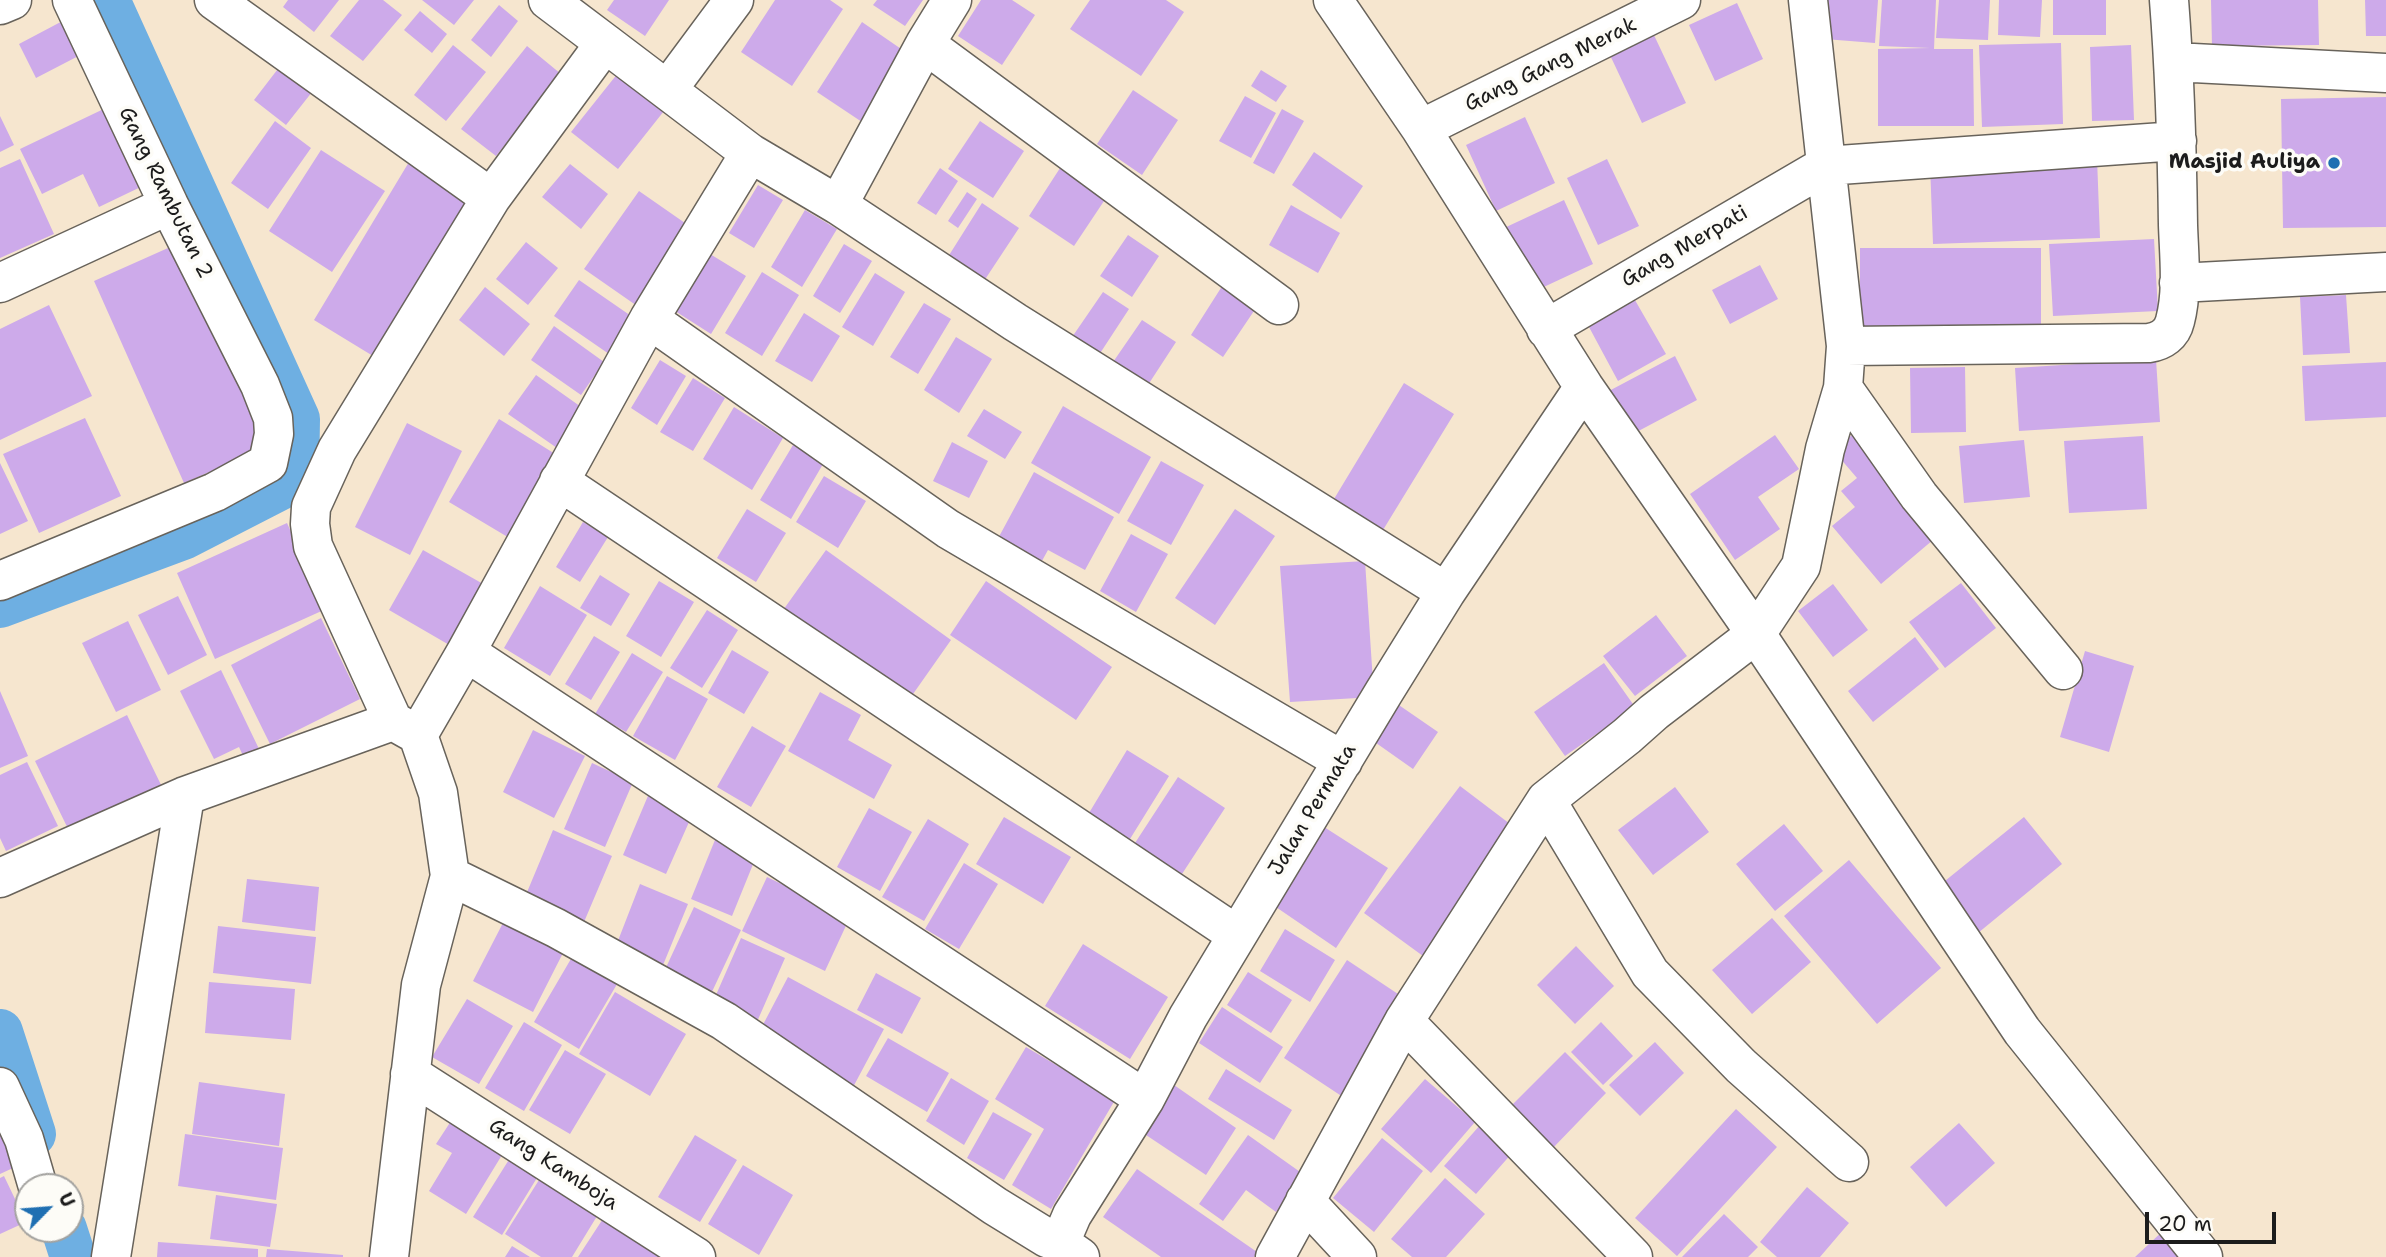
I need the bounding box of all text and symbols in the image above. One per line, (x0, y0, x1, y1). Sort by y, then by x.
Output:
street label: Gang Gang Merak (1461, 12, 1641, 118)
street label: Gang Rambutan 2 (113, 103, 217, 283)
place label: Masjid Auliya (2169, 150, 2320, 176)
marker: Masjid Auliya (2326, 155, 2342, 171)
street label: Gang Merpati (1617, 201, 1753, 293)
street label: Jalan Permata (1264, 740, 1362, 880)
street label: Gang Kamboja (484, 1114, 622, 1216)
north arrow (14, 1173, 84, 1243)
text: U (53, 1189, 81, 1211)
scale bar (2148, 1198, 2279, 1242)
text: 20 m (2158, 1210, 2212, 1238)

